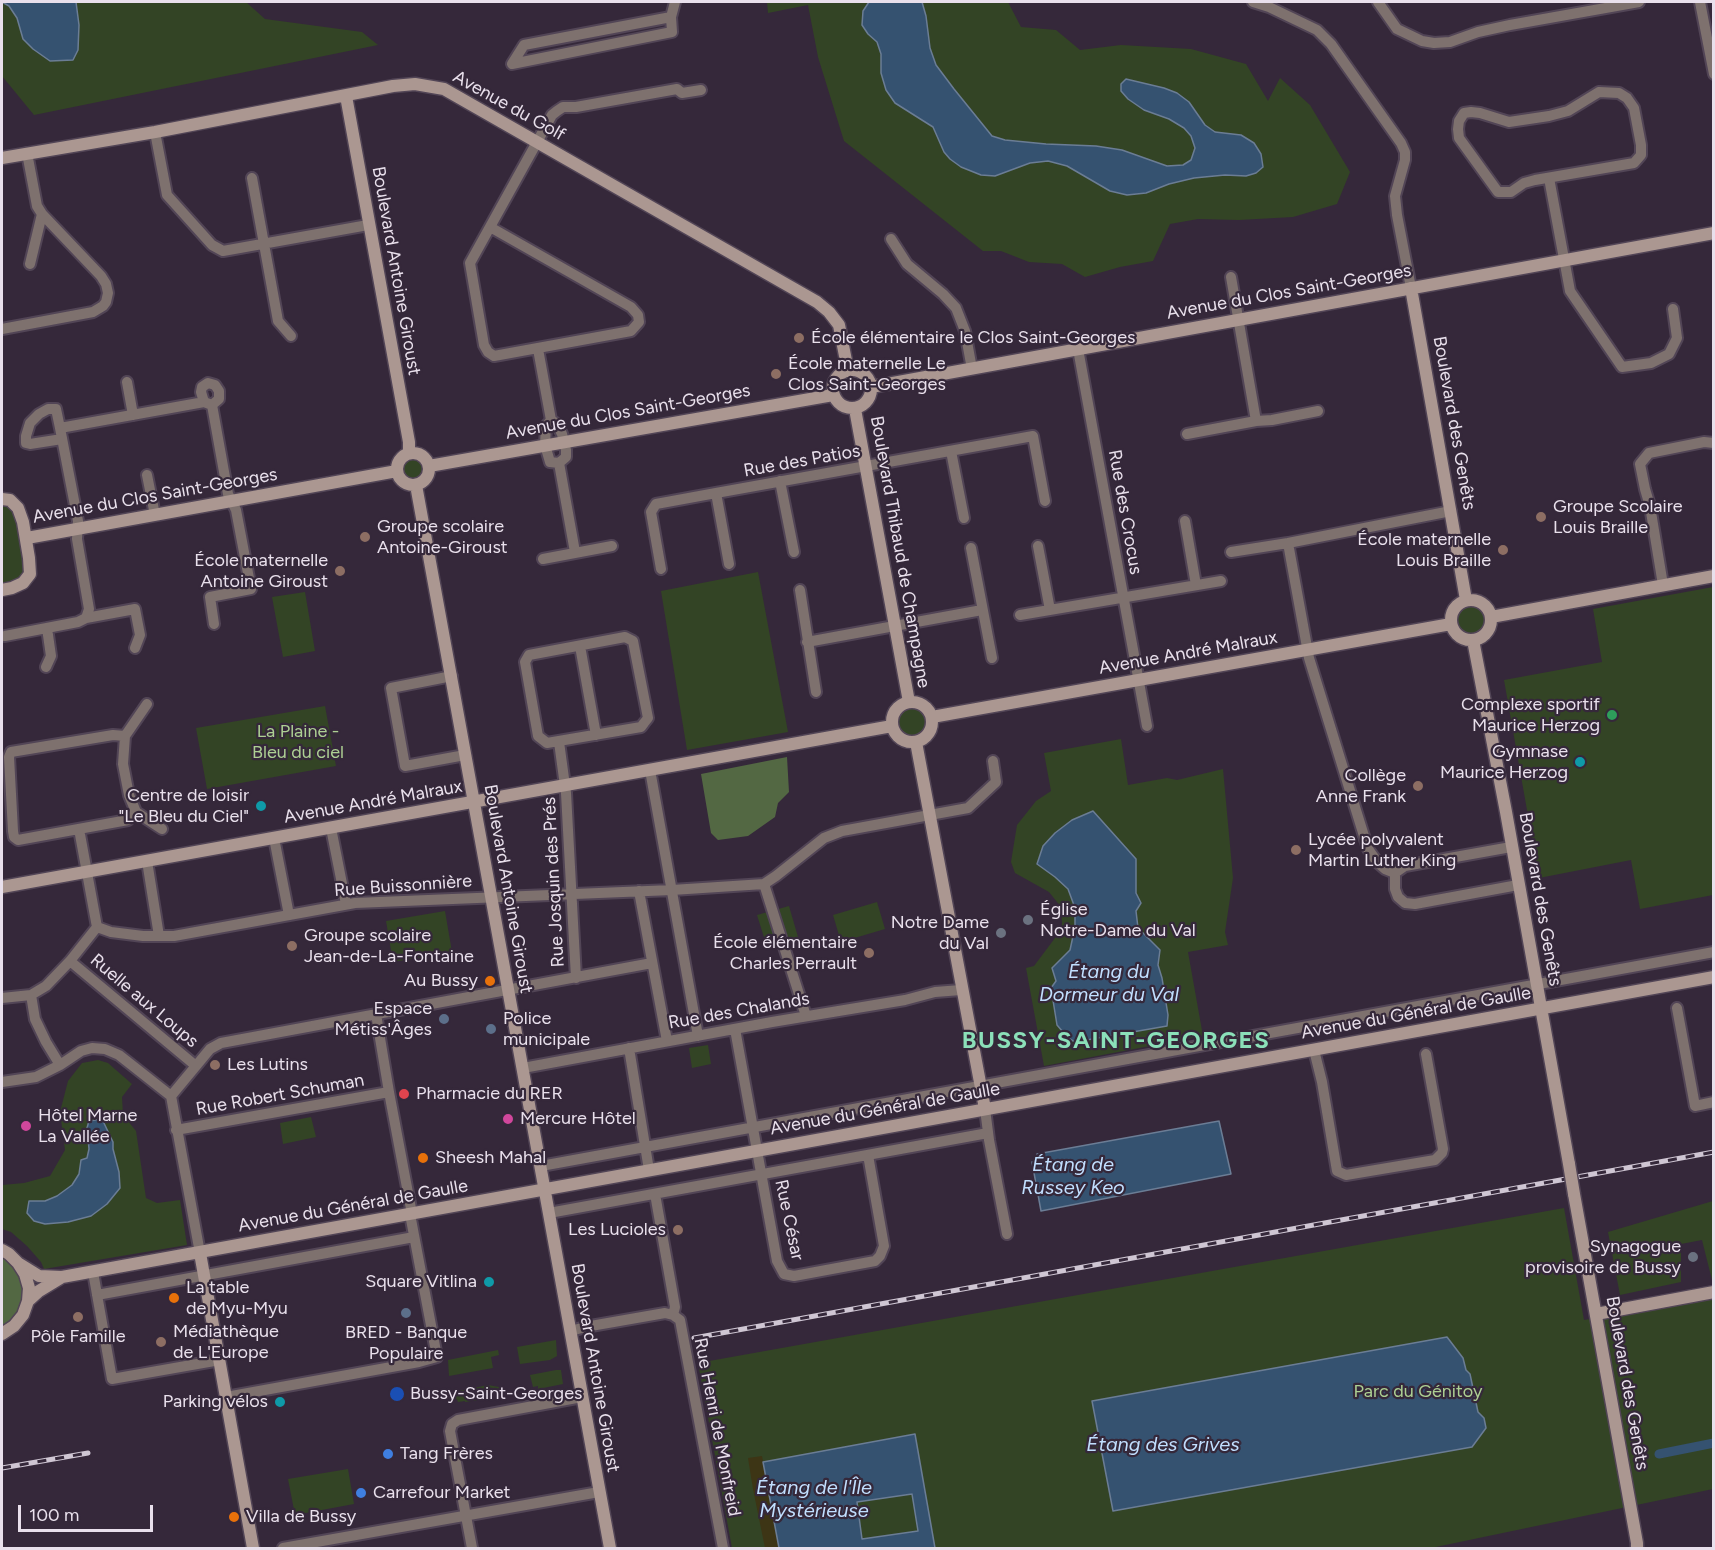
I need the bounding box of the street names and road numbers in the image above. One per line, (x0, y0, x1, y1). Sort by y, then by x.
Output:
street label: Avenue du Golf (449, 66, 569, 146)
street label: Boulevard Antoine Giroust (367, 165, 425, 377)
street label: Avenue du Clos Saint-Georges (1165, 260, 1413, 324)
street label: Boulevard des Genêts (1428, 334, 1480, 512)
street label: Avenue du Clos Saint-Georges (504, 380, 752, 444)
street label: Boulevard Thibaud de Champagne (865, 414, 935, 690)
street label: Rue des Patios (742, 440, 862, 482)
street label: Rue des Crocus (1103, 448, 1147, 576)
street label: Avenue du Clos Saint-Georges (31, 464, 279, 528)
street label: Avenue André Malraux (1097, 627, 1279, 679)
street label: Avenue André Malraux (282, 776, 464, 828)
street label: Boulevard Antoine Giroust (479, 783, 537, 995)
street label: Rue Josquin des Prés (539, 796, 569, 968)
street label: Boulevard des Genêts (1514, 810, 1566, 988)
street label: Rue Buissonnière (333, 870, 473, 902)
street label: Ruelle aux Loups (86, 950, 202, 1052)
street label: Avenue du Général de Gaulle (1299, 982, 1533, 1044)
street label: Rue des Chalands (667, 988, 811, 1034)
street label: Rue Robert Schuman (194, 1070, 366, 1120)
street label: Avenue du Général de Gaulle (768, 1078, 1002, 1140)
street label: Avenue du Général de Gaulle (236, 1175, 470, 1237)
street label: Rue César (770, 1178, 808, 1262)
street label: Boulevard Antoine Giroust (566, 1262, 624, 1474)
street label: Boulevard des Genêts (1601, 1294, 1653, 1472)
street label: Rue Henri de Monfreid (689, 1336, 745, 1518)

